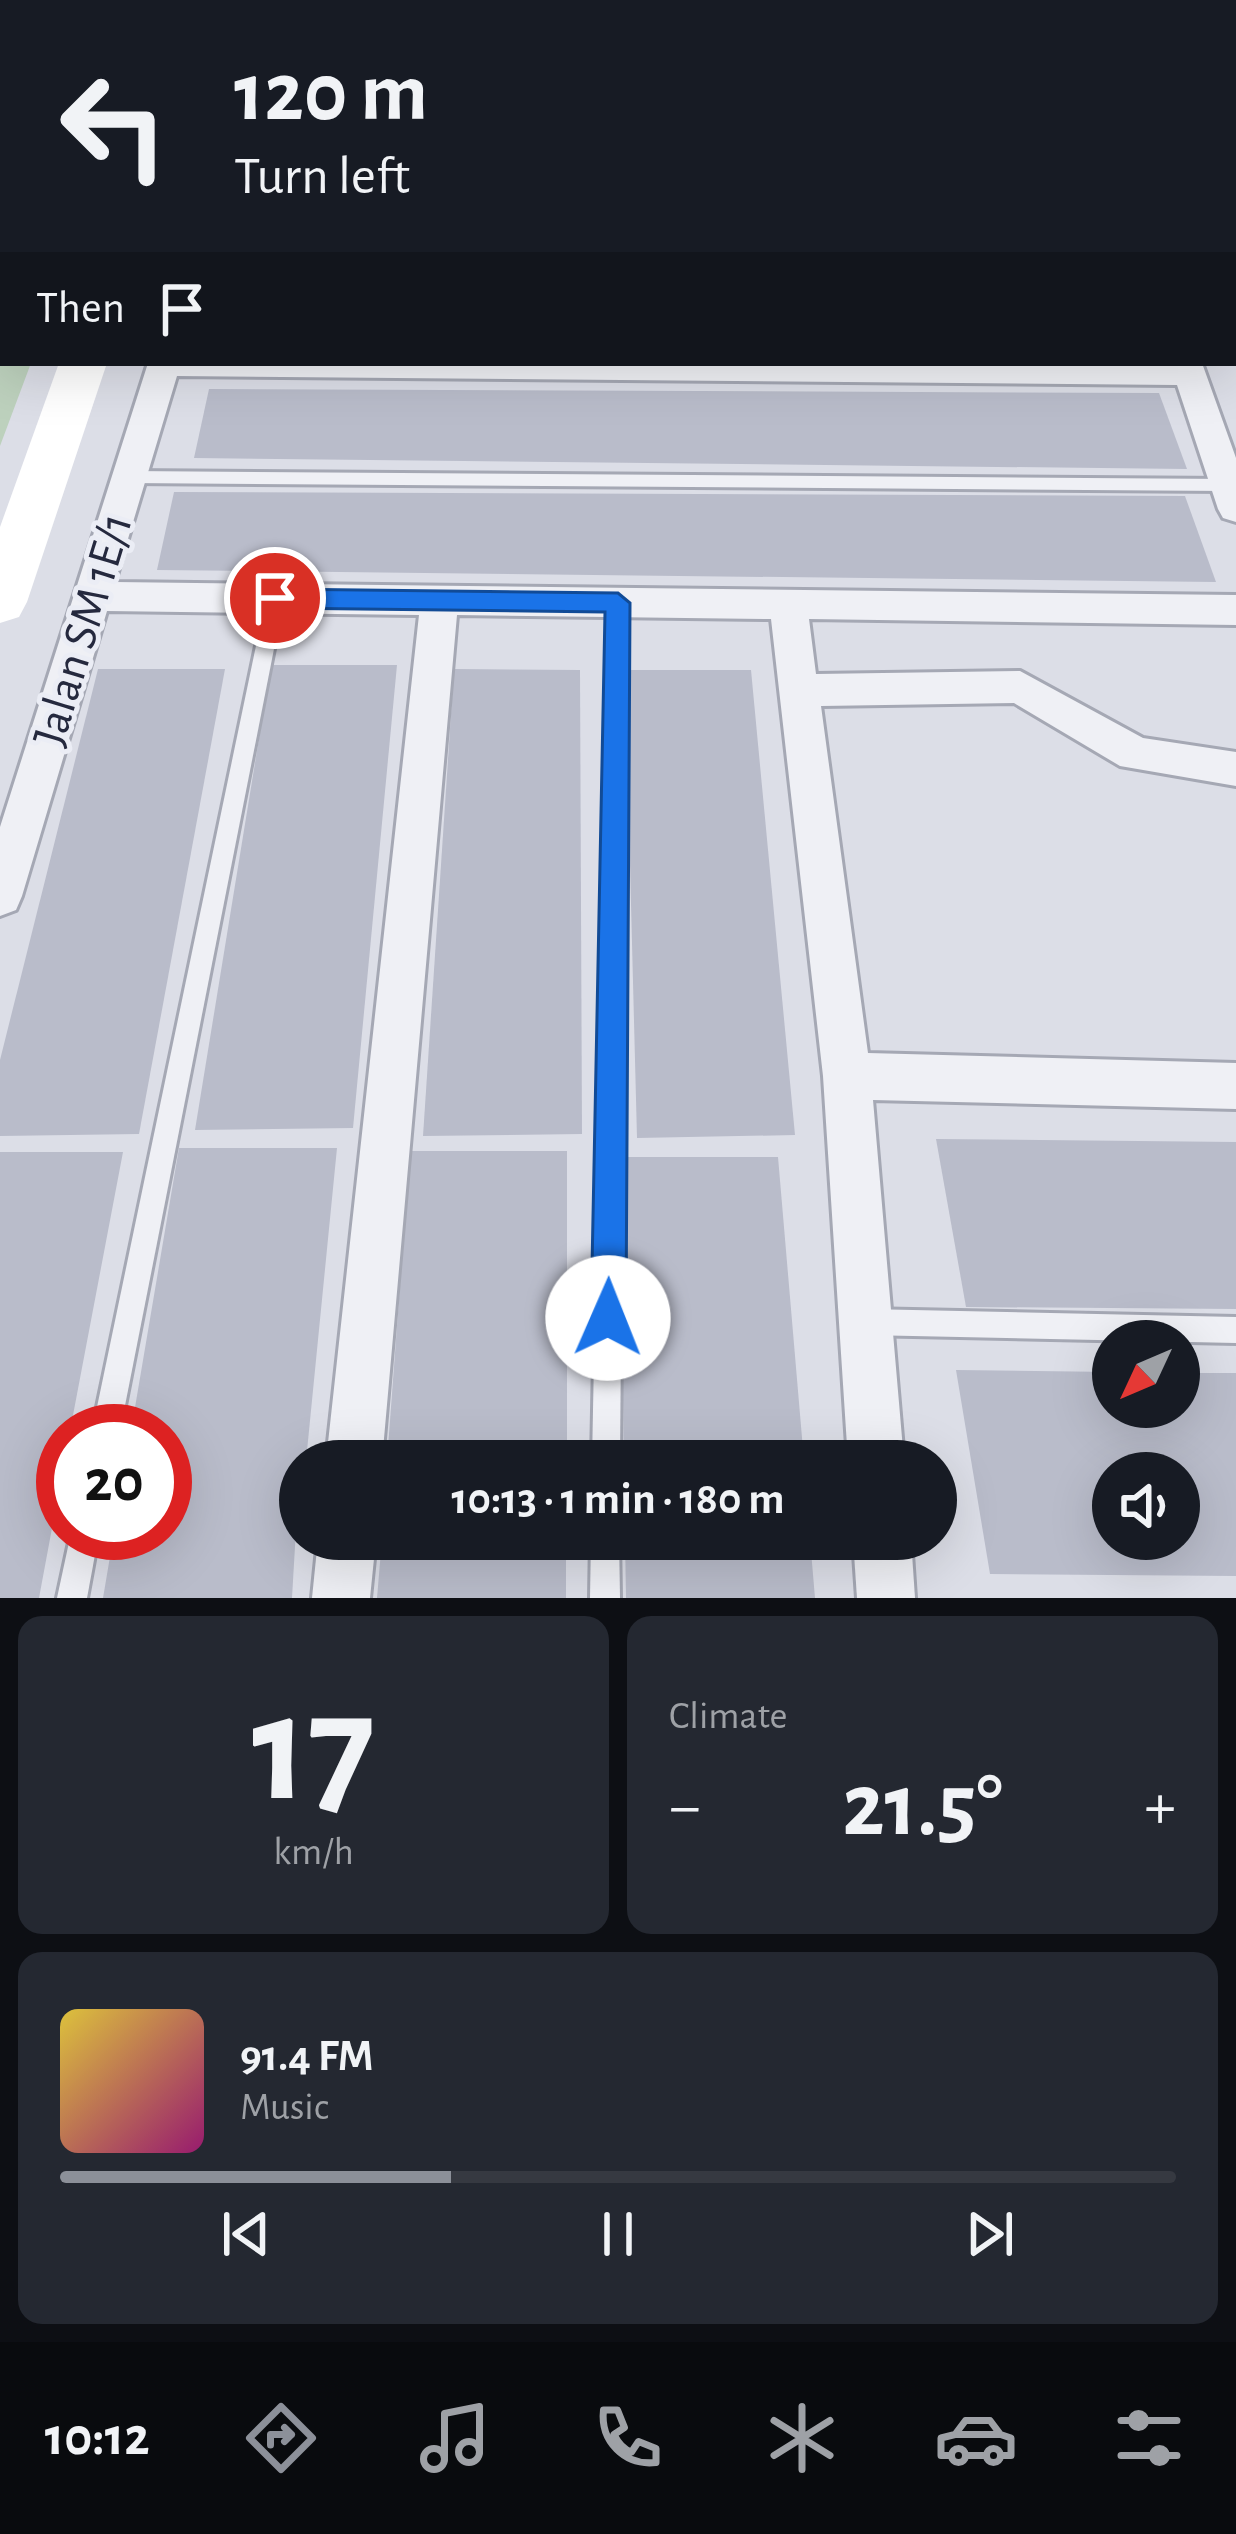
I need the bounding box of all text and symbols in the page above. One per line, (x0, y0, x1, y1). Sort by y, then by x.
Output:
icon: left (36, 48, 192, 204)
text: 120 m (234, 52, 428, 136)
text: Turn left (234, 150, 410, 204)
icon: arrive (149, 276, 215, 342)
text: Then (36, 286, 125, 331)
street label: Jalan SM 1E/1 (26, 508, 142, 752)
pin (224, 547, 326, 649)
icon: arrive (242, 565, 308, 631)
position arrow (545, 1255, 671, 1381)
north arrow (1092, 1320, 1200, 1428)
map controls (1092, 1320, 1200, 1560)
speed limit sign: 20 (36, 1404, 192, 1560)
button: sound (1092, 1452, 1200, 1560)
text: 10:13 · 1 min · 180 m (451, 1477, 785, 1522)
text: 17 (252, 1673, 375, 1829)
text: Climate (669, 1697, 787, 1736)
text: 21.5° (842, 1762, 1003, 1852)
text: − (669, 1774, 701, 1840)
text: + (1144, 1774, 1176, 1840)
text: km/h (273, 1833, 354, 1872)
text: 91.4 FM (240, 2034, 374, 2079)
text: Music (240, 2088, 329, 2127)
icon: previous (213, 2201, 279, 2267)
icon: pause (585, 2201, 651, 2267)
icon: next (957, 2201, 1023, 2267)
icon: directions (239, 2396, 323, 2480)
icon: music (413, 2396, 497, 2480)
icon: phone (586, 2396, 670, 2480)
icon: climate (760, 2396, 844, 2480)
icon: car (934, 2396, 1018, 2480)
icon: filters (1107, 2396, 1191, 2480)
text: 10:12 (45, 2411, 150, 2465)

